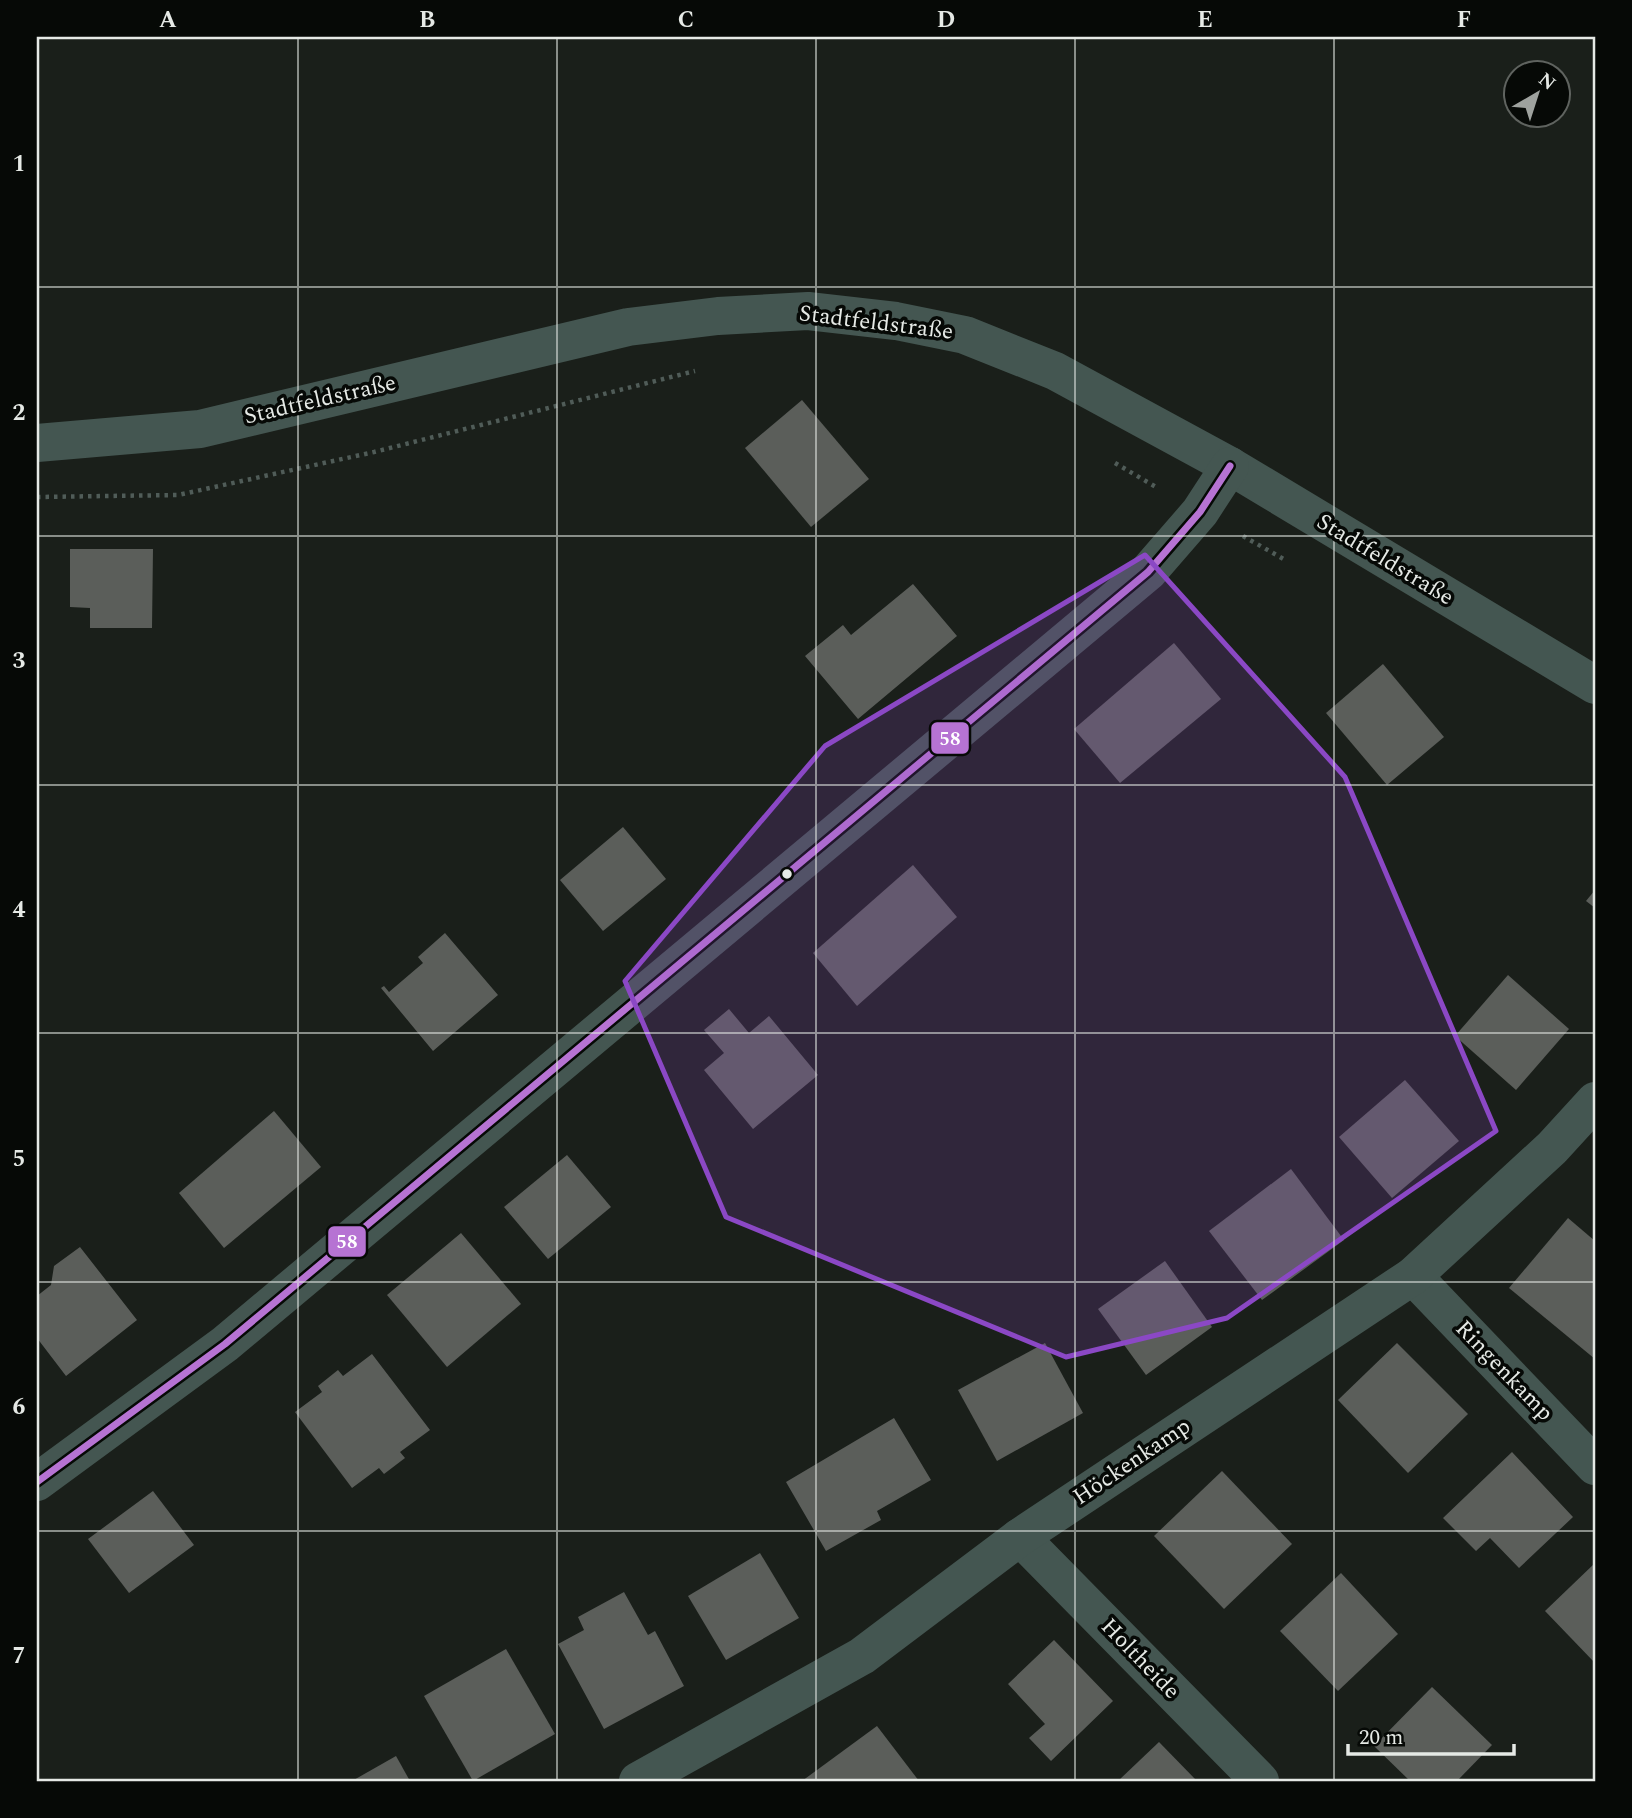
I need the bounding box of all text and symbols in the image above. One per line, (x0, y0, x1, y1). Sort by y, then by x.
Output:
text: A (159, 3, 177, 38)
text: B (419, 3, 435, 38)
text: C (678, 3, 694, 38)
text: D (937, 3, 955, 38)
text: E (1197, 3, 1213, 38)
text: F (1457, 3, 1471, 38)
north arrow (1502, 60, 1572, 130)
text: N (1532, 66, 1562, 98)
text: 1 (13, 147, 25, 182)
street label: Stadtfeldstraße (797, 296, 955, 350)
street label: Stadtfeldstraße (240, 365, 400, 435)
text: 2 (13, 396, 26, 431)
street label: Stadtfeldstraße (1309, 505, 1461, 615)
text: 3 (13, 644, 26, 679)
line badge: 58 (930, 721, 970, 755)
text: 58 (939, 725, 961, 754)
unlabelled marker (780, 867, 794, 881)
text: 4 (13, 893, 26, 928)
text: 5 (13, 1142, 25, 1177)
line badge: 58 (327, 1225, 367, 1258)
text: 58 (336, 1228, 358, 1257)
street label: Ringenkamp (1447, 1312, 1561, 1430)
text: 6 (13, 1390, 26, 1425)
street label: Höckenkamp (1066, 1410, 1198, 1514)
street label: Holtheide (1092, 1610, 1188, 1708)
text: 7 (13, 1639, 25, 1674)
scale bar (1348, 1713, 1515, 1757)
text: 20 m (1359, 1722, 1403, 1754)

